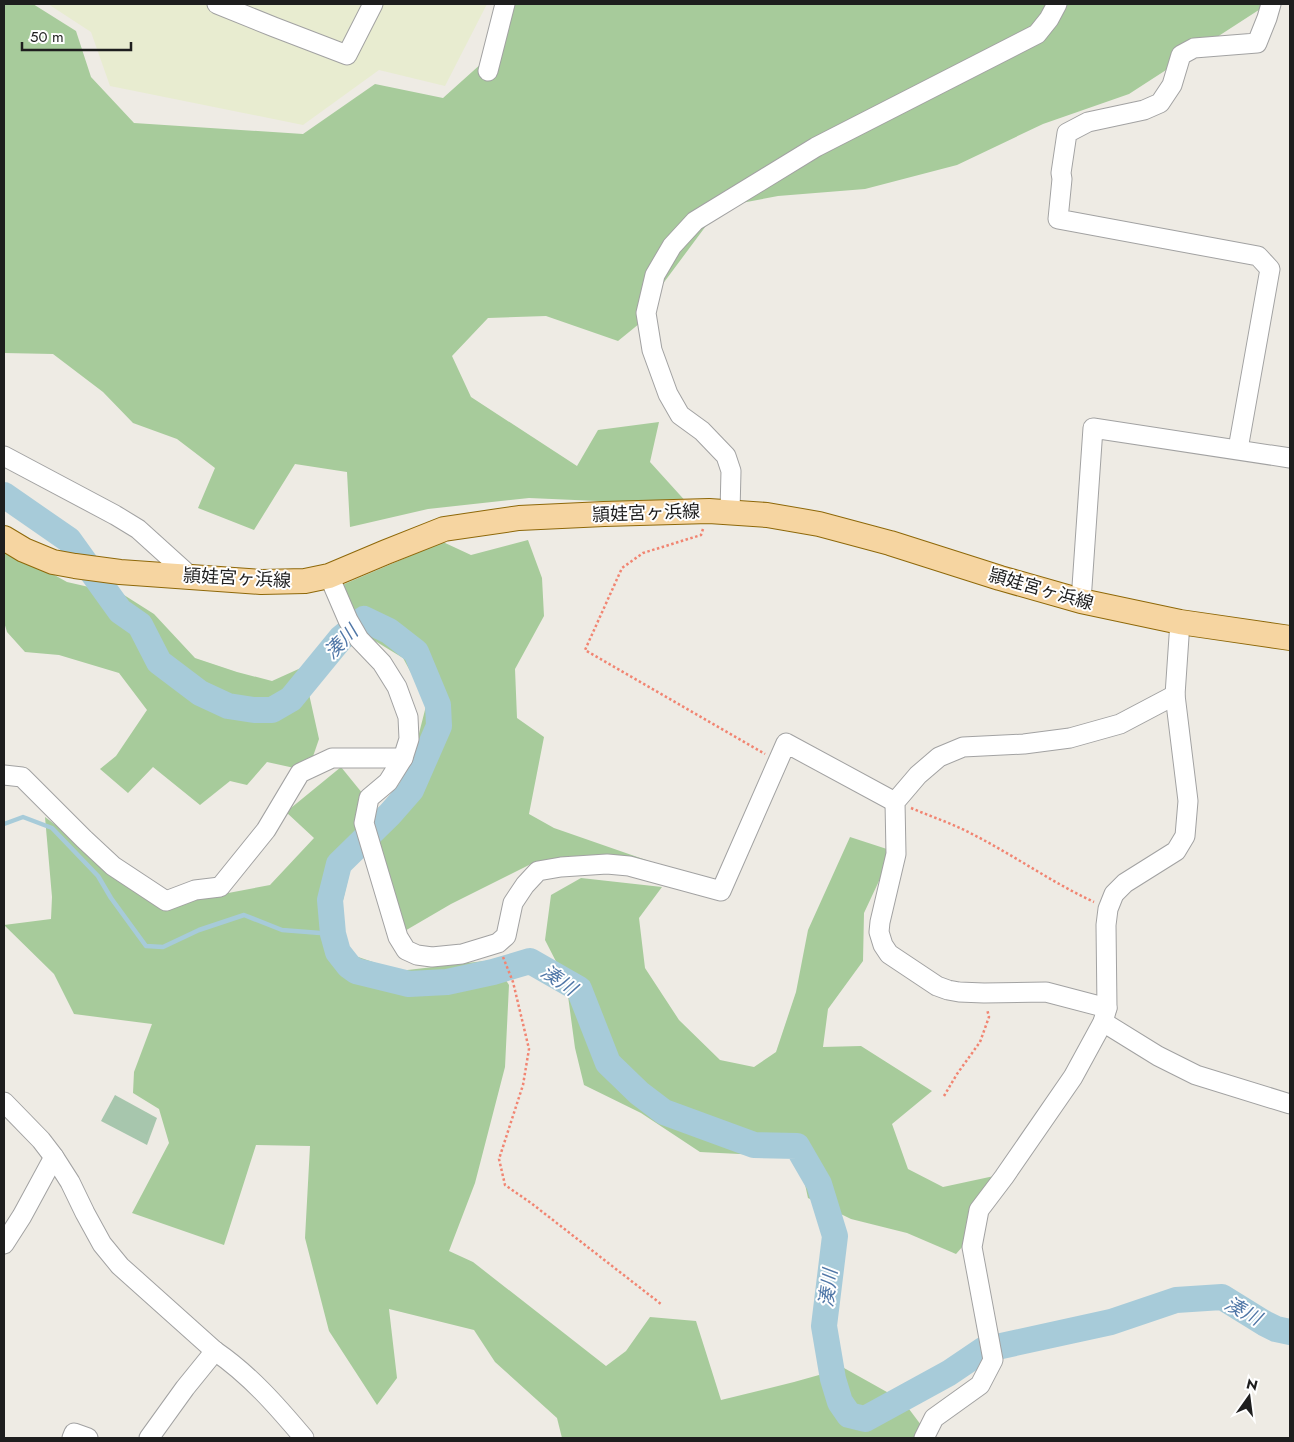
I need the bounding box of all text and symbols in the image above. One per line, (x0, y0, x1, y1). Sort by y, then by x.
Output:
scale bar (22, 20, 131, 52)
text: 50 m (30, 26, 64, 48)
street label: 頴娃宮ヶ浜線 (592, 498, 700, 528)
street label: 頴娃宮ヶ浜線 (182, 562, 292, 594)
street label: 頴娃宮ヶ浜線 (986, 562, 1096, 616)
water label: 湊川 (318, 618, 365, 665)
water label: 湊川 (536, 958, 584, 1003)
water label: 湊川 (812, 1266, 844, 1309)
water label: 湊川 (1220, 1290, 1268, 1333)
north arrow (1224, 1372, 1274, 1422)
text: N (1244, 1373, 1260, 1395)

